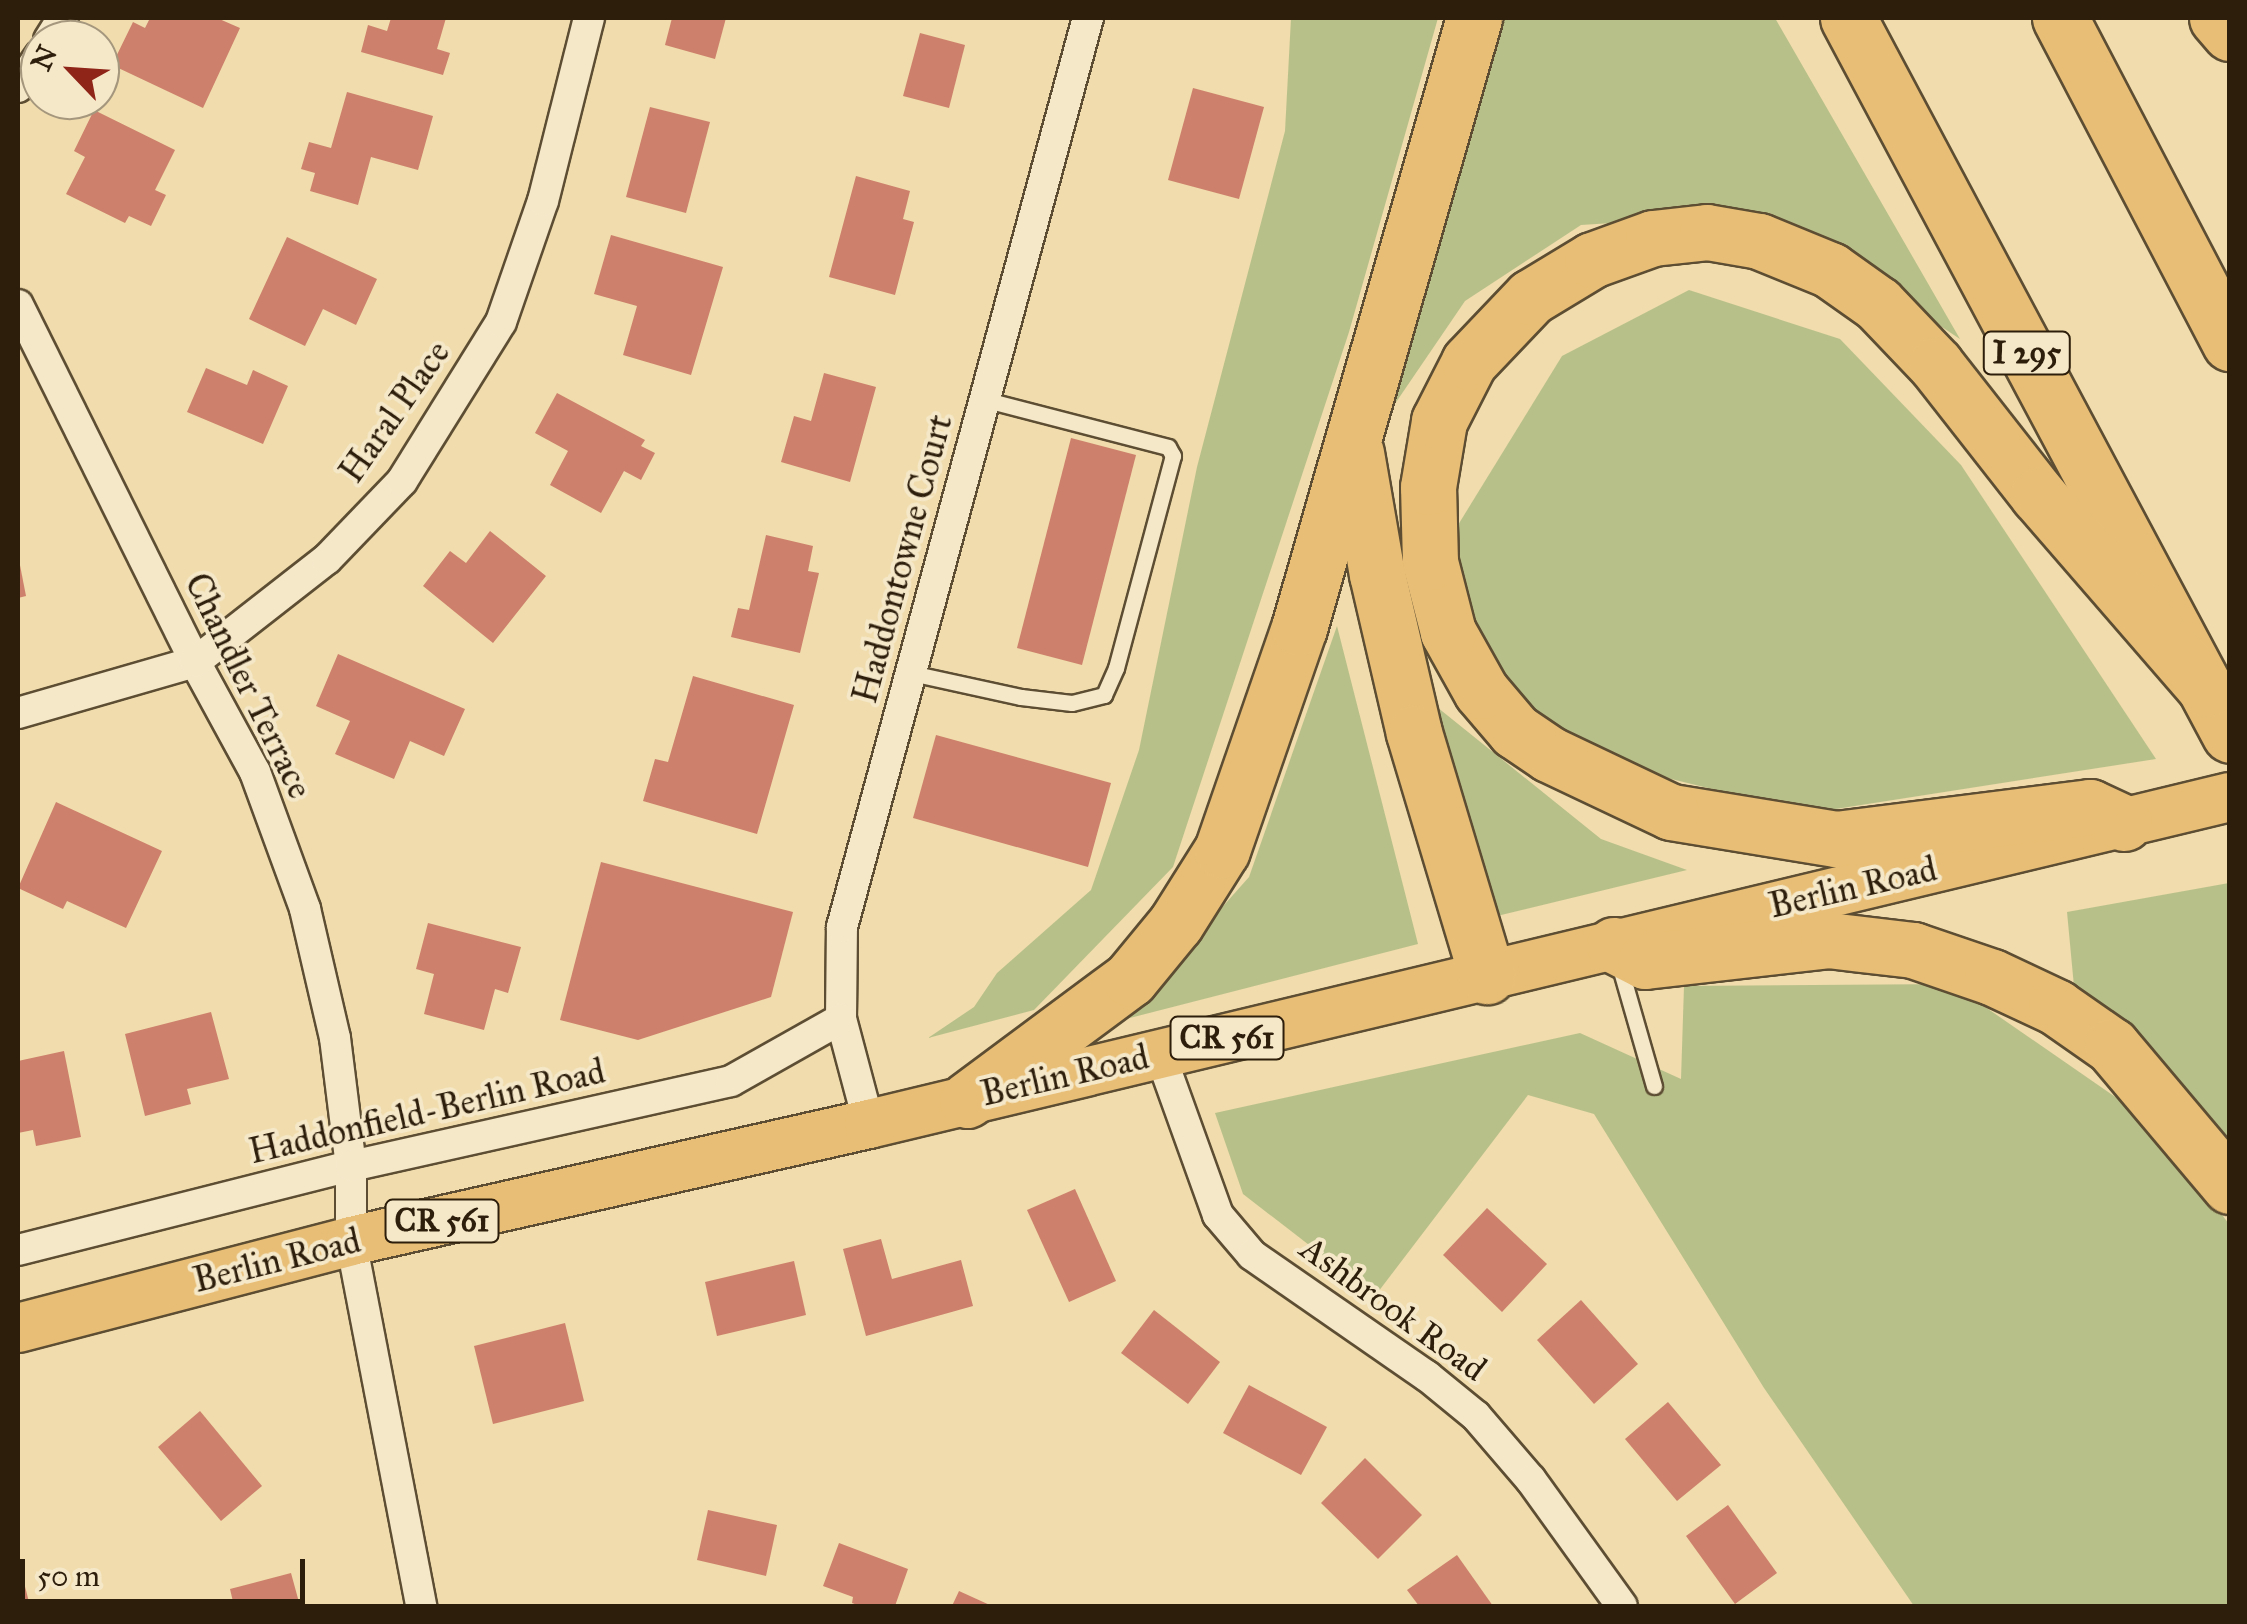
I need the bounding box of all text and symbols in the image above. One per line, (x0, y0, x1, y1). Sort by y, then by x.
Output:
north arrow (20, 20, 120, 120)
text: N (23, 40, 65, 76)
road number: I 295 (1982, 326, 2072, 380)
street label: Haral Place (331, 333, 459, 491)
street label: Haddontowne Court (844, 410, 962, 708)
street label: Chandler Terrace (175, 567, 321, 805)
street label: Berlin Road (1765, 848, 1941, 928)
road number: CR 561 (1170, 1011, 1284, 1065)
street label: Berlin Road (977, 1036, 1153, 1116)
street label: Haddonfield-Berlin Road (245, 1051, 609, 1173)
road number: CR 561 (384, 1194, 500, 1248)
street label: Berlin Road (189, 1220, 365, 1302)
street label: Ashbrook Road (1292, 1228, 1494, 1390)
scale bar (25, 1539, 310, 1601)
text: 50 m (37, 1558, 100, 1594)

